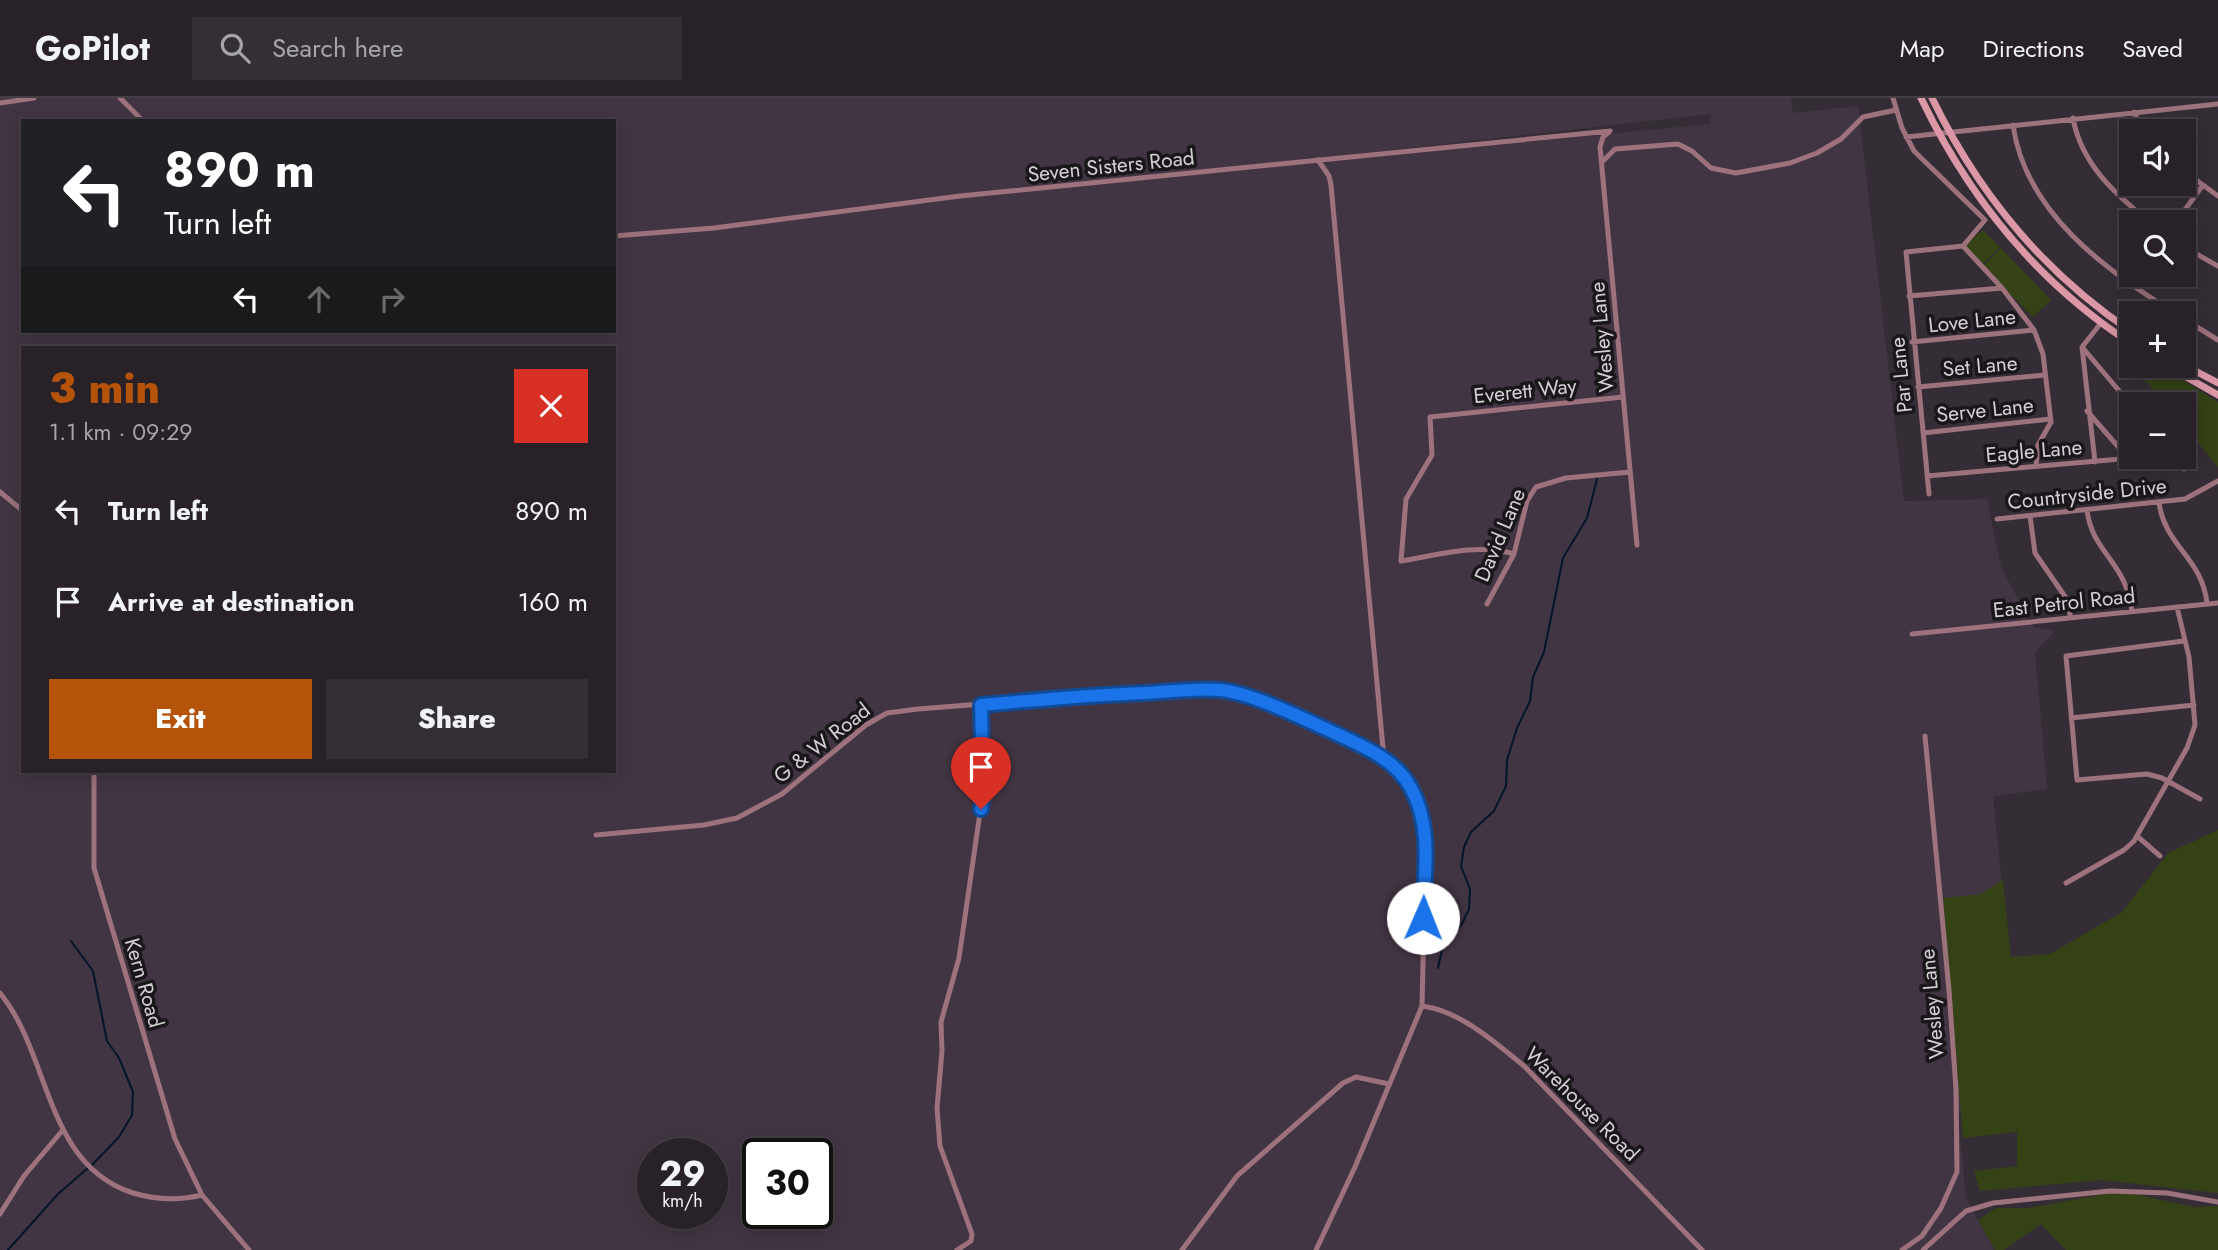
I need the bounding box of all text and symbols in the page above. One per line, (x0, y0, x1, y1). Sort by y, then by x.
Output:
search box (192, 17, 682, 80)
text: GoPilot (35, 25, 150, 72)
icon: search (216, 29, 254, 67)
text: Search here (272, 29, 403, 67)
text: Map (1900, 31, 1945, 66)
text: Directions (1983, 31, 2084, 66)
text: Saved (2122, 31, 2183, 66)
map controls (2119, 119, 2196, 469)
button: sound (2119, 119, 2196, 196)
text: 890 m (164, 135, 315, 205)
street label: Seven Sisters Road (1026, 142, 1196, 190)
icon: left (49, 147, 140, 238)
text: Turn left (164, 200, 271, 246)
button: search (2119, 210, 2196, 287)
icon: left (227, 280, 265, 318)
icon: ahead (300, 280, 338, 318)
icon: right (373, 280, 411, 318)
street label: Wesley Lane (1582, 280, 1622, 393)
street label: Love Lane (1927, 301, 2018, 341)
button: + (2119, 301, 2196, 378)
street label: Par Lane (1882, 336, 1920, 414)
street label: Set Lane (1941, 348, 2019, 384)
text: 3 min (49, 358, 160, 419)
button: close (514, 369, 588, 443)
street label: Everett Way (1472, 371, 1579, 411)
street label: Serve Lane (1935, 390, 2035, 430)
button: − (2119, 392, 2196, 469)
text: 1.1 km · 09:29 (49, 415, 193, 449)
street label: Eagle Lane (1984, 432, 2084, 470)
street label: Countryside Drive (2006, 471, 2168, 517)
street label: David Lane (1467, 484, 1533, 586)
icon: left (49, 492, 87, 530)
text: Turn left (108, 492, 208, 530)
text: 890 m (515, 492, 588, 530)
street label: East Petrol Road (1991, 581, 2137, 625)
icon: arrive (49, 583, 87, 621)
text: Arrive at destination (108, 583, 355, 621)
text: 160 m (518, 583, 588, 621)
button: Exit (49, 679, 312, 759)
button: Share (326, 679, 588, 759)
street label: G & W Road (767, 696, 877, 790)
pin (951, 737, 1011, 809)
icon: arrive (962, 748, 1000, 786)
position arrow (1386, 881, 1460, 955)
street label: Kern Road (117, 935, 171, 1031)
street label: Wesley Lane (1912, 947, 1952, 1060)
street label: Warehouse Road (1518, 1040, 1646, 1168)
speed limit sign: 30 (742, 1138, 833, 1229)
text: 29 (659, 1149, 706, 1199)
text: km/h (662, 1188, 703, 1214)

